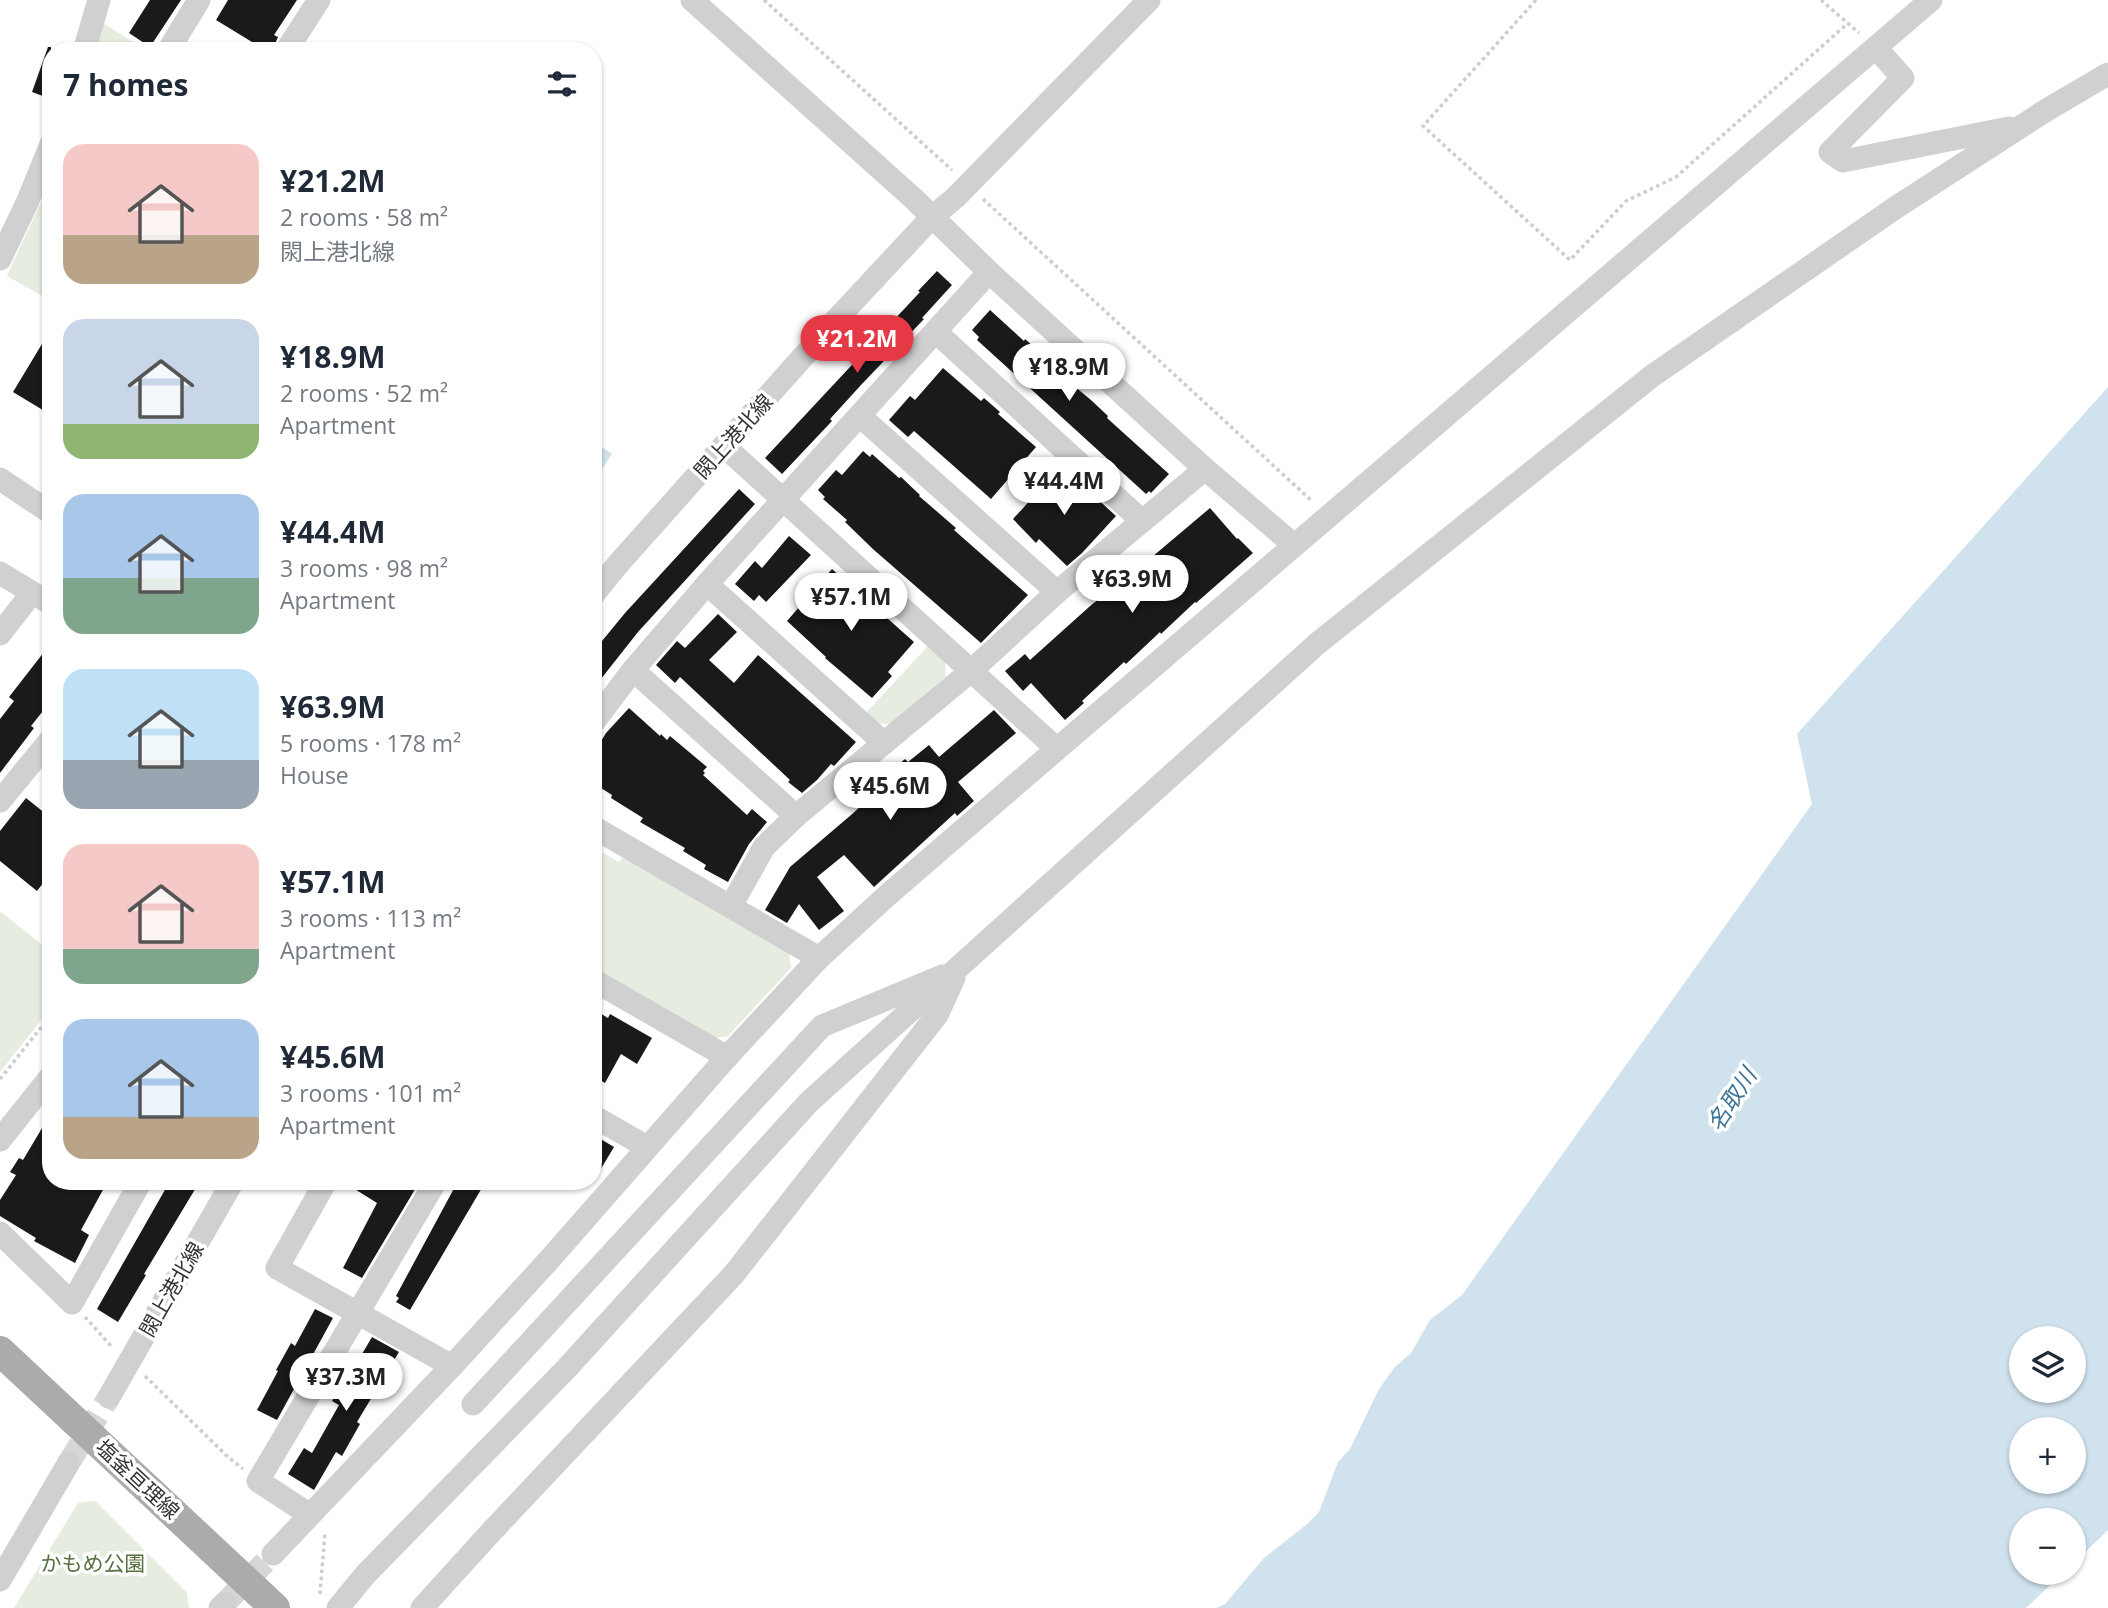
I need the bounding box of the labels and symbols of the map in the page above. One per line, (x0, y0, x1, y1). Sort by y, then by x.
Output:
pin: ¥21.2M (800, 316, 914, 375)
pin: ¥18.9M (1012, 344, 1126, 403)
street label: 閖上港北線 (687, 388, 779, 484)
pin: ¥44.4M (1007, 458, 1121, 517)
pin: ¥63.9M (1075, 556, 1189, 615)
pin: ¥57.1M (794, 574, 908, 633)
pin: ¥45.6M (833, 762, 947, 822)
water label: 名取川 (1699, 1059, 1765, 1137)
street label: 閖上港北線 (133, 1237, 209, 1341)
pin: ¥37.3M (289, 1354, 403, 1413)
street label: 塩釜亘理線 (90, 1433, 186, 1525)
park label: かもめ公園 (41, 1549, 146, 1577)

